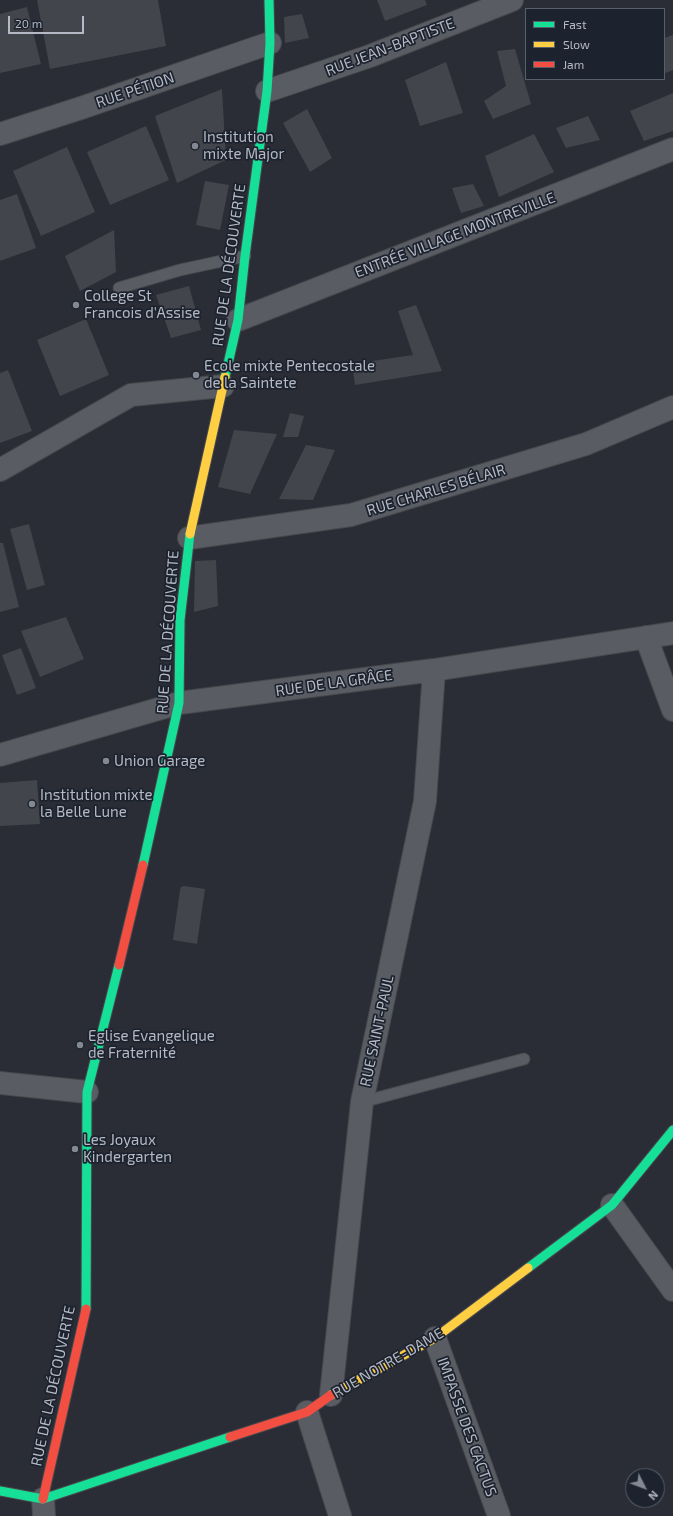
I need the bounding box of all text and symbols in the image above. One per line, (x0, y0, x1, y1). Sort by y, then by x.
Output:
scale bar (10, 8, 86, 34)
legend (525, 8, 665, 80)
street label: RUE JEAN-BAPTISTE (323, 14, 457, 80)
text: 20 m (15, 16, 42, 30)
text: Fast (563, 17, 586, 31)
text: Slow (563, 37, 590, 51)
text: Jam (563, 57, 584, 71)
street label: RUE PÉTION (94, 68, 176, 112)
place label: Institution mixte Major (203, 128, 285, 163)
marker: Institution mixte Major (190, 141, 200, 151)
street label: RUE DE LA DÉCOUVERTE (209, 183, 249, 347)
street label: ENTRÉE VILLAGE MONTREVILLE (352, 188, 558, 282)
place label: College St Francois d'Assise (84, 287, 200, 322)
marker: College St Francois d'Assise (71, 300, 81, 310)
place label: Ecole mixte Pentecostale de la Saintete (204, 357, 375, 392)
marker: Ecole mixte Pentecostale de la Saintete (191, 370, 201, 380)
street label: RUE CHARLES BÉLAIR (365, 460, 507, 520)
street label: RUE DE LA DÉCOUVERTE (153, 550, 183, 714)
street label: RUE DE LA GRÂCE (274, 666, 394, 700)
place label: Union Garage (114, 752, 205, 770)
marker: Union Garage (101, 756, 111, 766)
place label: Institution mixte la Belle Lune (40, 786, 153, 821)
marker: Institution mixte la Belle Lune (27, 799, 37, 809)
street label: RUE SAINT-PAUL (356, 974, 398, 1088)
place label: Eglise Evangelique de Fraternité (88, 1027, 215, 1062)
marker: Eglise Evangelique de Fraternité (75, 1040, 85, 1050)
place label: Les Joyaux Kindergarten (83, 1131, 172, 1166)
marker: Les Joyaux Kindergarten (70, 1144, 80, 1154)
street label: RUE DE LA DÉCOUVERTE (27, 1304, 79, 1468)
street label: RUE NOTRE-DAME (329, 1324, 447, 1402)
street label: IMPASSE DES CACTUS (433, 1355, 501, 1499)
north arrow (625, 1468, 665, 1508)
text: N (646, 1488, 661, 1503)

